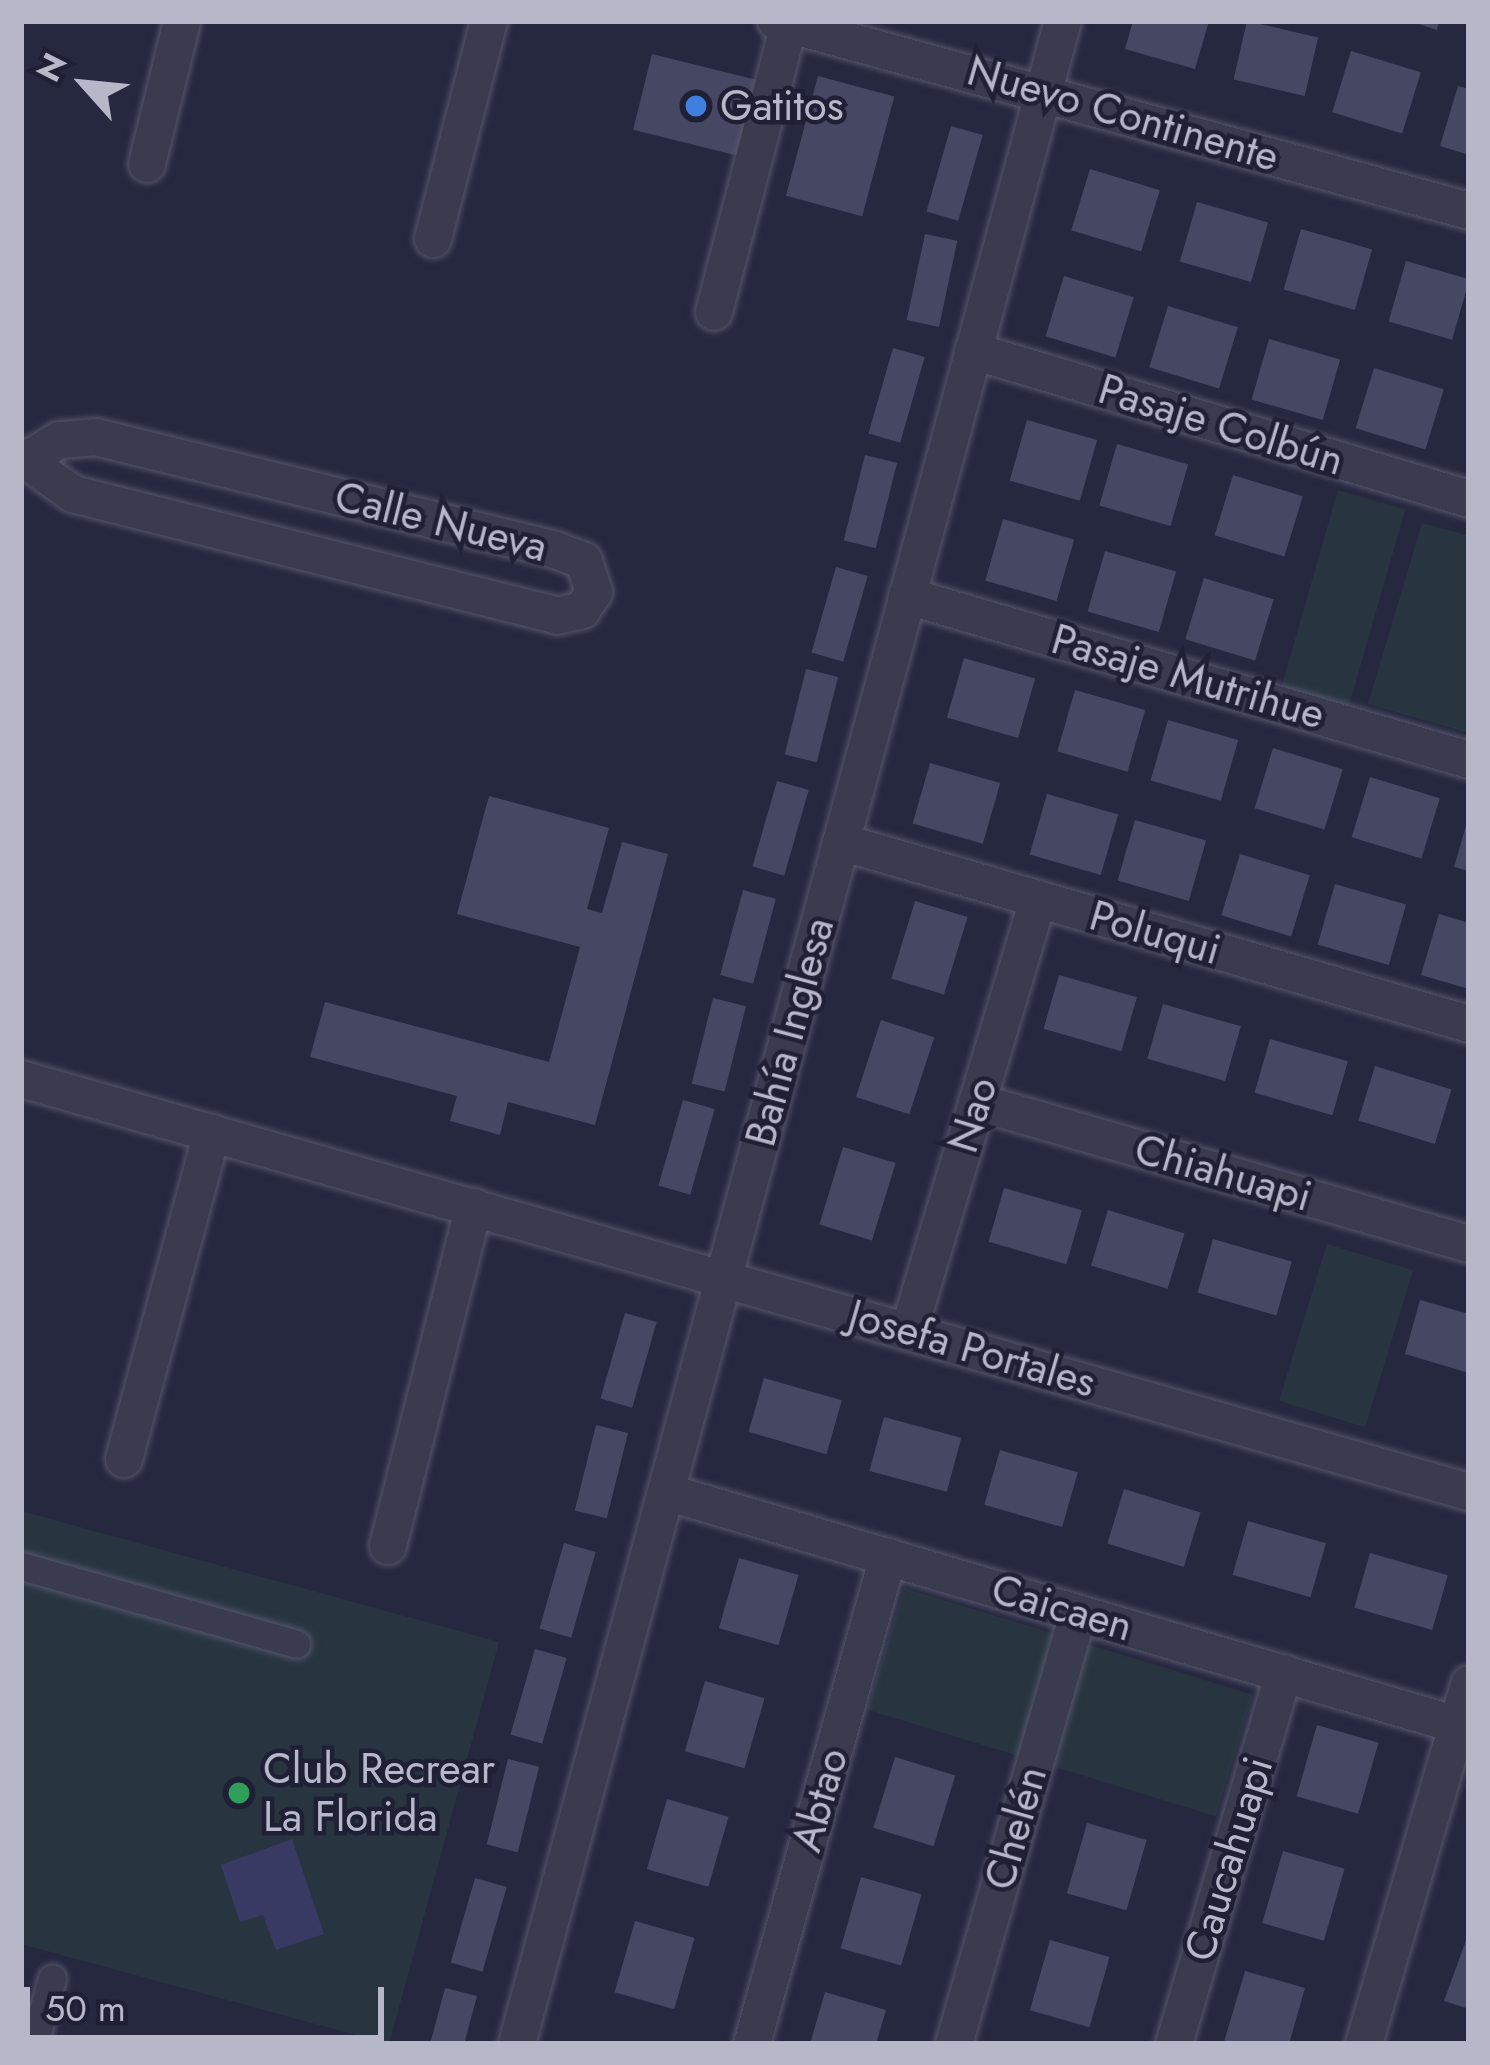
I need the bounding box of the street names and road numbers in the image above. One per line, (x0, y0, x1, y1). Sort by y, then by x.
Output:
street label: Nuevo Continente (962, 46, 1284, 182)
street label: Pasaje Colbún (1093, 364, 1349, 486)
street label: Calle Nueva (330, 471, 552, 573)
street label: Pasaje Mutrihue (1046, 614, 1330, 740)
street label: Poluqui (1084, 890, 1226, 976)
street label: Bahía Inglesa (735, 912, 845, 1152)
street label: Nao (938, 1071, 1008, 1159)
street label: Chiahuapi (1129, 1124, 1317, 1222)
street label: Josefa Portales (843, 1290, 1101, 1408)
street label: Caicaen (986, 1564, 1138, 1652)
street label: Abtao (781, 1743, 859, 1857)
street label: Caucahuapi (1174, 1751, 1284, 1967)
street label: Chelén (974, 1761, 1058, 1895)

